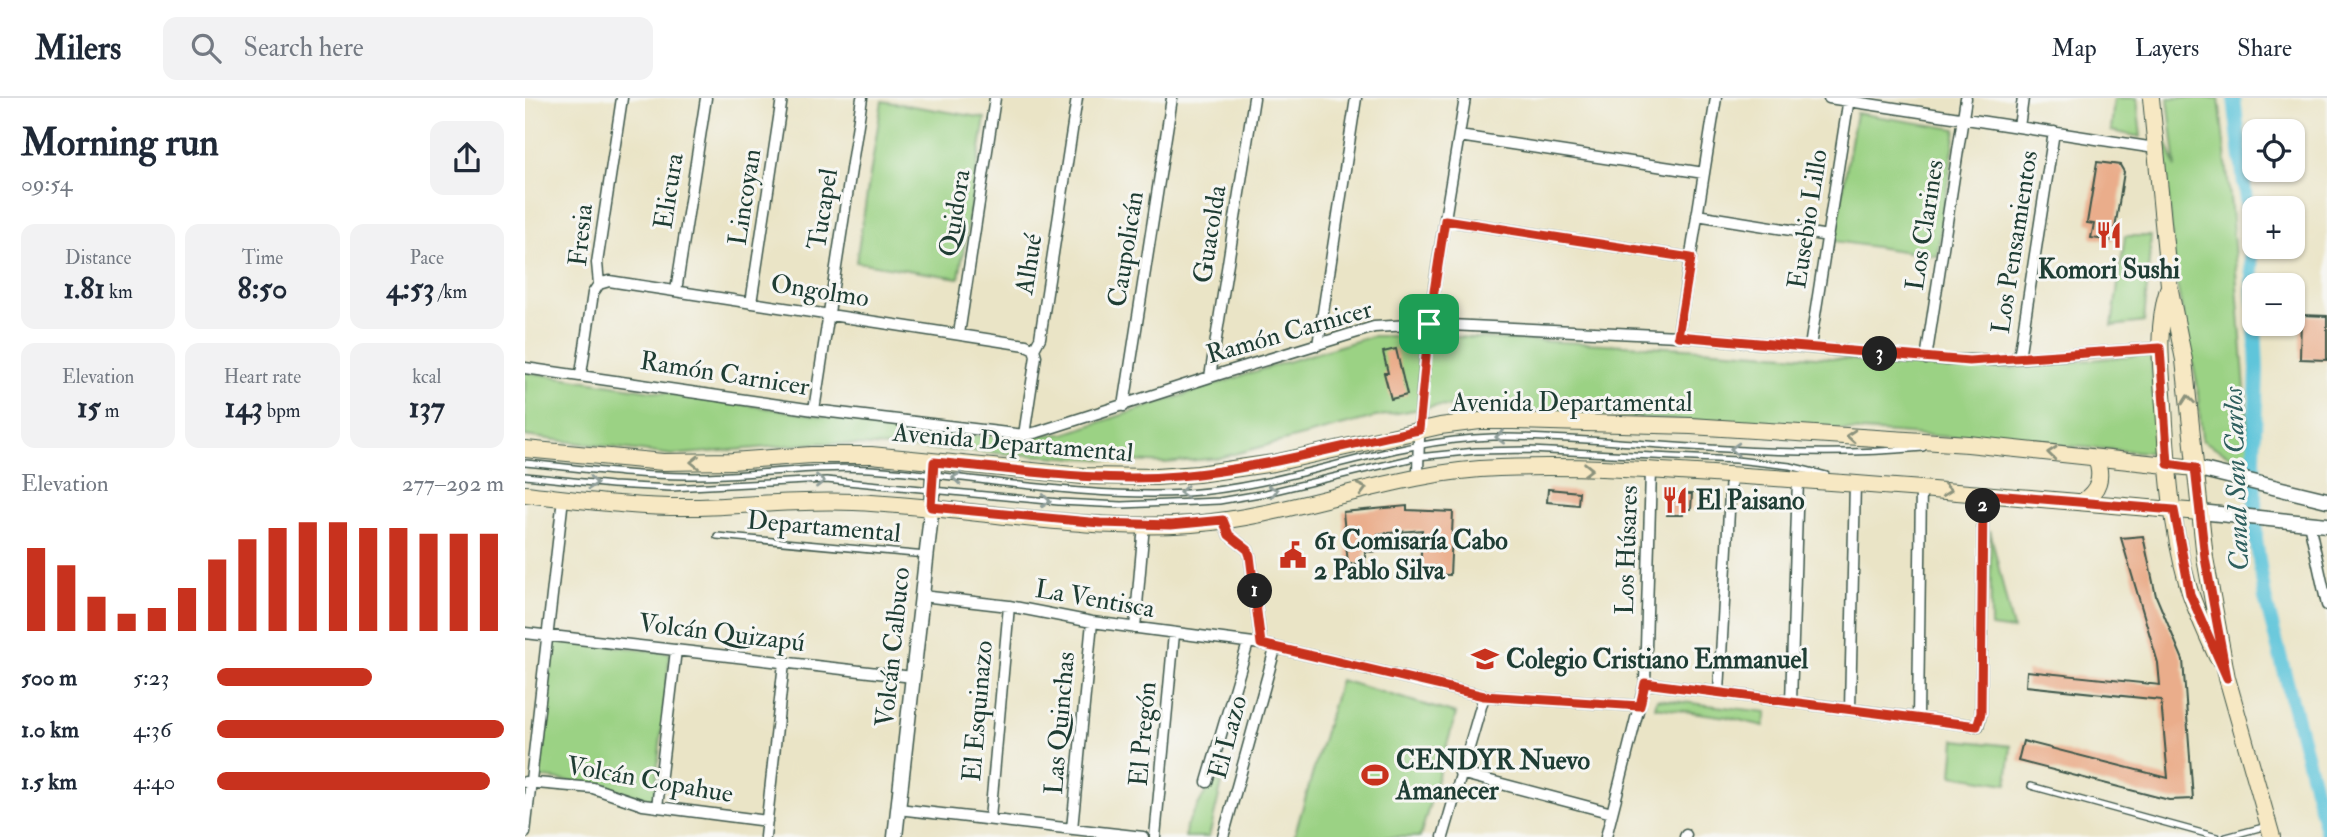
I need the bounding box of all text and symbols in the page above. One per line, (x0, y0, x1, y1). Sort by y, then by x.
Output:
search box (163, 17, 653, 80)
text: Milers (35, 28, 121, 69)
icon: search (187, 29, 225, 67)
text: Search here (243, 32, 364, 64)
text: Map (2052, 33, 2097, 64)
text: Layers (2135, 33, 2199, 64)
text: Share (2237, 33, 2292, 64)
text: Morning run (21, 119, 219, 167)
map controls (2242, 119, 2305, 336)
button: locate (2242, 119, 2305, 182)
button: share (430, 121, 504, 195)
street label: Lincoyan (722, 147, 768, 248)
street label: Eusebio Lillo (1781, 147, 1835, 291)
street label: Los Pensamientos (1985, 148, 2045, 336)
street label: Elicura (647, 151, 691, 231)
street label: Los Clarines (1899, 157, 1951, 293)
street label: Tucapel (801, 166, 846, 252)
street label: Quidora (932, 167, 978, 259)
text: 09:54 (21, 169, 72, 198)
street label: Guacolda (1186, 183, 1234, 285)
street label: Caupolicán (1101, 189, 1152, 309)
button: + (2242, 196, 2305, 259)
street label: Fresia (562, 202, 600, 268)
restaurant icon: Komori Sushi (2094, 220, 2124, 250)
street label: Alhué (1008, 231, 1050, 298)
text: Distance (65, 246, 131, 270)
text: Time (242, 246, 283, 270)
text: Pace (410, 246, 444, 270)
place label: Komori Sushi (2038, 254, 2180, 286)
street label: Ongolmo (768, 267, 871, 315)
text: 1.81 (64, 270, 105, 307)
text: 8:50 (238, 270, 287, 307)
text: 4:53 (386, 270, 435, 307)
button: − (2242, 273, 2305, 336)
text: km (105, 280, 133, 304)
text: /km (435, 280, 467, 304)
street label: Ramón Carnicer (1203, 293, 1376, 371)
pin (1399, 294, 1459, 354)
icon: arrive (1410, 305, 1448, 343)
pin: 3 (1863, 336, 1897, 372)
text: 3 (1876, 341, 1883, 365)
street label: Ramón Carnicer (638, 345, 812, 403)
text: Elevation (62, 365, 134, 389)
text: Heart rate (224, 365, 301, 389)
text: kcal (412, 365, 441, 389)
water label: Canal San Carlos (2216, 385, 2257, 572)
street label: Avenida Departamental (1450, 387, 1693, 420)
text: 15 (77, 389, 101, 426)
text: 143 (224, 389, 263, 426)
text: 137 (409, 389, 445, 426)
one-way arrow (2181, 394, 2196, 405)
text: m (101, 399, 119, 423)
text: bpm (263, 399, 301, 423)
street label: Avenida Departamental (890, 416, 1135, 470)
one-way arrow (1494, 429, 1505, 445)
one-way arrow (1845, 429, 1856, 444)
one-way arrow (1729, 442, 1740, 457)
one-way arrow (2046, 446, 2057, 461)
one-way arrow (689, 454, 700, 470)
one-way arrow (1582, 461, 1593, 476)
text: Elevation (21, 469, 109, 498)
text: 277–292 m (402, 469, 504, 498)
one-way arrow (951, 471, 962, 486)
one-way arrow (815, 473, 826, 489)
one-way arrow (588, 475, 599, 490)
one-way arrow (1942, 482, 1953, 497)
one-way arrow (1356, 483, 1368, 497)
one-way arrow (1178, 485, 1189, 500)
one-way arrow (1267, 485, 1279, 500)
street label: Los Húsares (1609, 485, 1645, 615)
restaurant icon: El Paisano (1660, 485, 1690, 515)
place label: El Paisano (1696, 485, 1805, 517)
pin: 2 (1965, 488, 2001, 524)
one-way arrow (1041, 493, 1052, 508)
text: 2 (1978, 493, 1987, 517)
street label: Departamental (745, 504, 903, 551)
place label: 61 Comisaría Cabo 2 Pablo Silva (1314, 525, 1508, 587)
public building icon: 61 Comisaría Cabo 2 Pablo Silva (1278, 540, 1308, 570)
street label: Volcán Calbuco (869, 566, 917, 729)
street label: La Ventisca (1033, 573, 1157, 625)
pin: 1 (1237, 574, 1273, 608)
text: 1 (1251, 578, 1258, 602)
street label: Volcán Quizapú (637, 607, 807, 660)
street label: El Esquinazo (956, 639, 1000, 783)
school or university icon: Colegio Cristiano Emmanuel (1470, 644, 1500, 674)
place label: Colegio Cristiano Emmanuel (1506, 644, 1808, 677)
street label: Las Quinchas (1038, 650, 1082, 796)
text: 500 m (21, 663, 77, 692)
text: 5:23 (133, 663, 169, 692)
street label: El Pregón (1122, 680, 1164, 788)
street label: El Lazo (1201, 692, 1254, 783)
text: 1.0 km (21, 715, 79, 744)
text: 4:36 (133, 715, 172, 744)
place label: CENDYR Nuevo Amanecer (1395, 745, 1591, 807)
street label: Volcán Copahue (564, 750, 736, 811)
sports icon: CENDYR Nuevo Amanecer (1360, 760, 1390, 790)
text: 1.5 km (21, 767, 77, 796)
text: 4:40 (133, 767, 175, 796)

